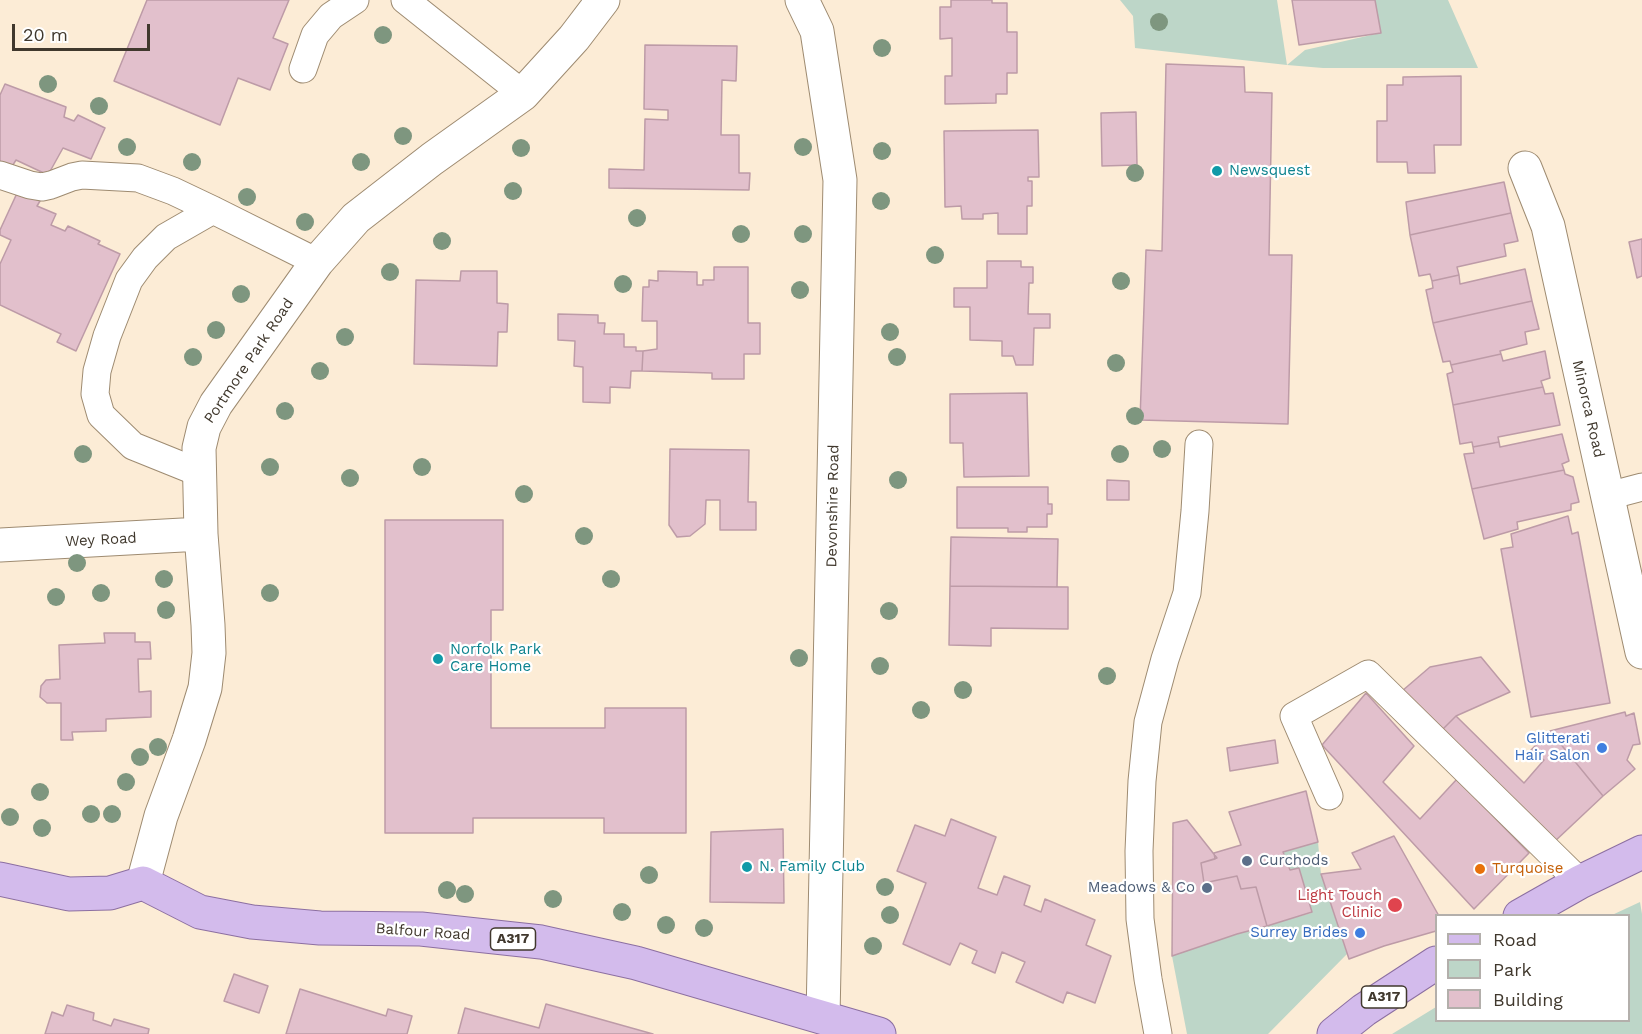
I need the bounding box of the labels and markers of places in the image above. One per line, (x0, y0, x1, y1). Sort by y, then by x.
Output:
place label: Newsquest (1229, 162, 1310, 180)
marker: Newsquest (1210, 164, 1224, 178)
place label: Norfolk Park Care Home (450, 641, 541, 676)
marker: Norfolk Park Care Home (431, 652, 445, 666)
place label: Glitterati Hair Salon (1515, 730, 1590, 765)
marker: Glitterati Hair Salon (1595, 741, 1609, 755)
place label: Curchods (1259, 852, 1328, 870)
marker: Curchods (1240, 854, 1254, 868)
place label: N. Family Club (759, 858, 865, 876)
marker: N. Family Club (740, 860, 754, 874)
place label: Turquoise (1492, 860, 1563, 878)
marker: Turquoise (1473, 862, 1487, 876)
place label: Meadows & Co (1088, 879, 1195, 897)
marker: Meadows & Co (1200, 881, 1214, 895)
place label: Light Touch Clinic (1297, 887, 1382, 922)
marker: Light Touch Clinic (1386, 896, 1404, 914)
place label: Surrey Brides (1250, 924, 1348, 942)
marker: Surrey Brides (1353, 926, 1367, 940)

